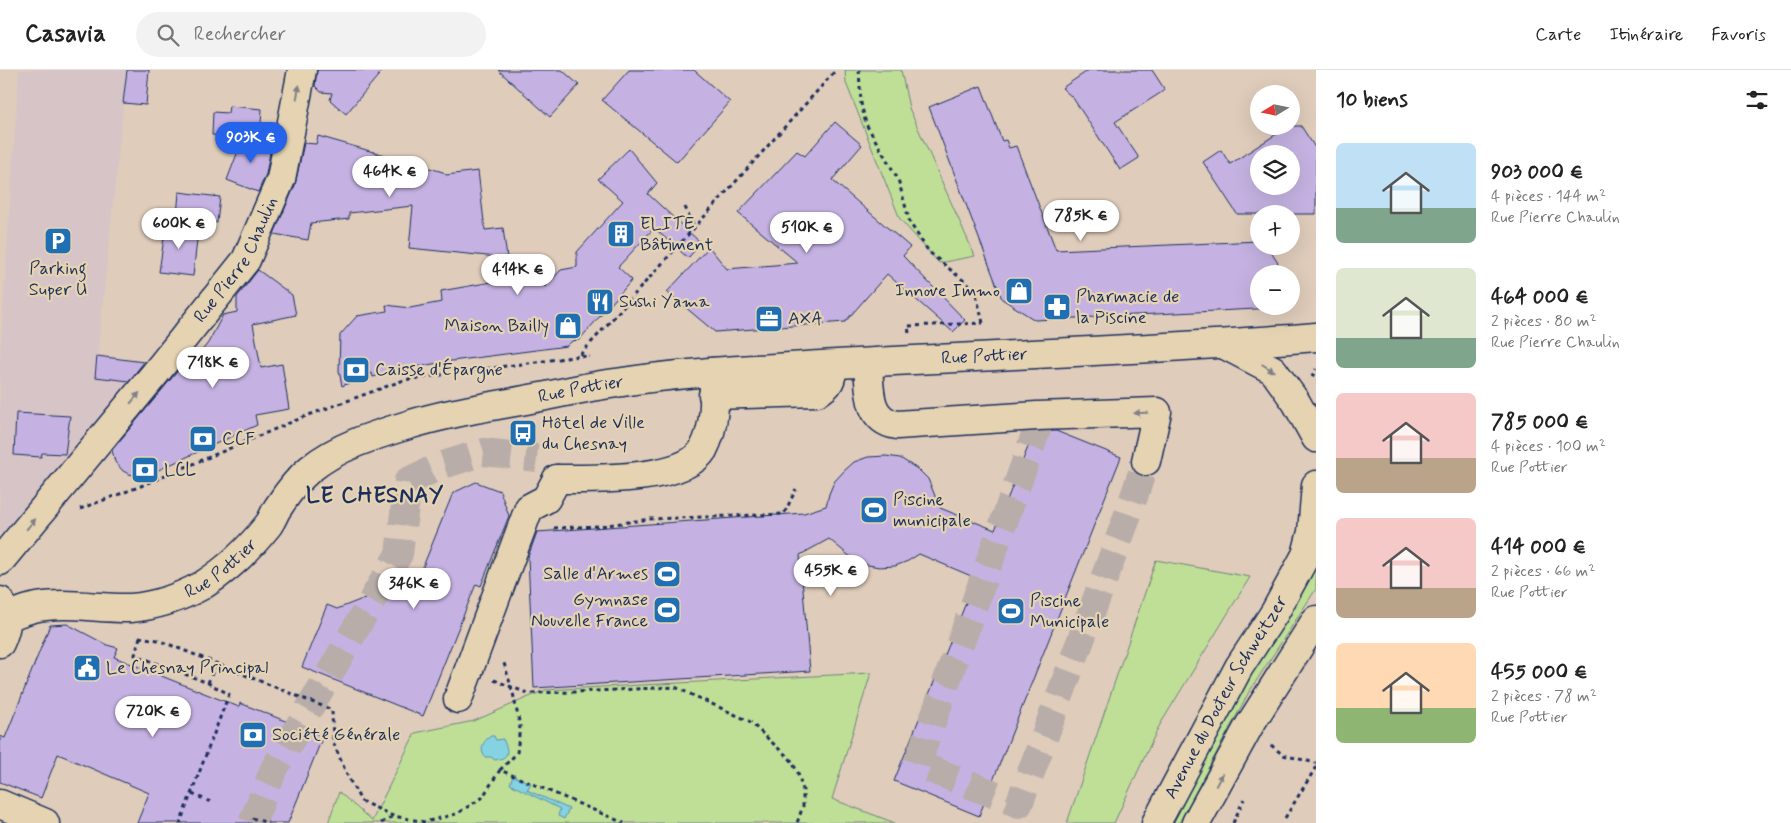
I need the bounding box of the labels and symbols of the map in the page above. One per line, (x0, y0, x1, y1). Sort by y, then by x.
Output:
one-way arrow (294, 84, 302, 99)
north arrow (1250, 85, 1300, 135)
pin: 903K € (210, 122, 292, 164)
pin: 464K € (349, 156, 431, 198)
street label: Rue Pierre Chaulin (188, 193, 284, 328)
pin: 785K € (1040, 200, 1122, 242)
pin: 600K € (138, 208, 220, 250)
place label: ELITE Bâtiment (640, 212, 713, 257)
pin: 510K € (766, 212, 848, 254)
building icon: ELITE Bâtiment (606, 219, 636, 249)
parking icon: Parking Super U (43, 226, 73, 256)
pin: 414K € (477, 254, 559, 296)
place label: Parking Super U (29, 257, 87, 302)
shop icon: Innove Immo (1004, 276, 1034, 306)
place label: Innove Immo (895, 279, 1000, 303)
place label: Pharmacie de la Piscine (1076, 285, 1179, 330)
restaurant icon: Sushi Yama (585, 287, 615, 317)
place label: Sushi Yama (619, 290, 710, 314)
pharmacy icon: Pharmacie de la Piscine (1042, 292, 1072, 322)
office icon: AXA (754, 304, 784, 334)
place label: AXA (788, 307, 823, 331)
shop icon: Maison Bailly (553, 311, 583, 341)
place label: Maison Bailly (444, 314, 549, 338)
street label: Rue Pottier (941, 342, 1029, 371)
pin: 718K € (172, 346, 254, 389)
bank icon: Caisse d'Épargne (341, 355, 371, 385)
place label: Caisse d'Épargne (375, 358, 503, 383)
one-way arrow (1261, 364, 1274, 373)
street label: Rue Pottier (536, 370, 626, 409)
one-way arrow (129, 392, 140, 405)
one-way arrow (1132, 409, 1148, 417)
place label: Hôtel de Ville du Chesnay (542, 411, 645, 456)
bus stop icon: Hôtel de Ville du Chesnay (508, 418, 538, 448)
bank icon: CCF (188, 424, 218, 454)
place label: CCF (222, 427, 255, 451)
bank icon: LCL (130, 455, 160, 485)
place label: LCL (164, 458, 197, 482)
district label: LE CHESNAY (306, 482, 444, 510)
place label: Piscine municipale (893, 488, 971, 533)
sports icon: Piscine municipale (859, 495, 889, 525)
one-way arrow (25, 517, 36, 530)
street label: Rue Pottier (181, 533, 263, 604)
pin: 455K € (790, 554, 872, 597)
sports icon: Salle d'Armes (652, 559, 682, 589)
place label: Salle d'Armes (543, 562, 648, 586)
pin: 346K € (373, 568, 455, 610)
place label: Gymnase Nouvelle France (531, 588, 648, 633)
place label: Piscine Municipale (1030, 589, 1109, 634)
street label: Avenue du Docteur Schweitzer (1159, 591, 1294, 803)
sports icon: Gymnase Nouvelle France (652, 595, 682, 625)
sports icon: Piscine Municipale (996, 596, 1026, 626)
public building icon: Le Chesnay Principal (72, 653, 102, 683)
place label: Le Chesnay Principal (106, 656, 268, 680)
pin: 720K € (112, 696, 194, 738)
bank icon: Société Générale (238, 720, 268, 750)
place label: Société Générale (272, 723, 400, 747)
one-way arrow (1215, 773, 1224, 787)

